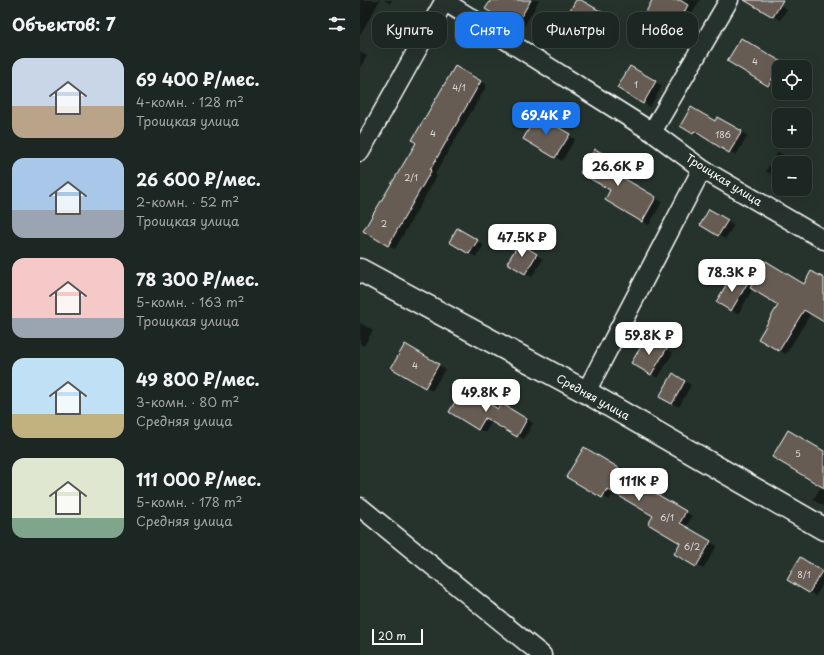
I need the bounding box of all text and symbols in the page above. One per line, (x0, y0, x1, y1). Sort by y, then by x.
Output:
text: Объектов: 7 (12, 11, 115, 37)
chip: Купить (372, 12, 447, 48)
chip: Снять (455, 12, 524, 48)
chip: Фильтры (532, 12, 619, 48)
chip: Новое (627, 12, 698, 48)
icon: filters (326, 13, 348, 35)
house number: 4 (752, 54, 758, 68)
map controls (772, 60, 812, 196)
button: locate (772, 60, 812, 100)
text: 69 400 ₽/мес. (136, 66, 259, 92)
icon: home (44, 74, 92, 122)
house number: 1 (634, 77, 638, 91)
house number: 4/1 (452, 80, 466, 94)
text: 4-комн. · 128 m² (136, 92, 244, 111)
pin: 69.4K ₽ (509, 102, 583, 136)
text: 69.4K ₽ (521, 105, 571, 124)
button: + (772, 108, 812, 148)
text: Троицкая улица (136, 111, 239, 130)
house number: 4 (430, 126, 436, 140)
house number: 186 (715, 127, 731, 141)
street label: Троицкая улица (683, 149, 766, 210)
pin: 26.6K ₽ (581, 153, 655, 187)
text: 26.6K ₽ (592, 156, 644, 175)
button: − (772, 156, 812, 196)
text: 26 600 ₽/мес. (136, 166, 261, 192)
house number: 2/1 (404, 170, 418, 184)
icon: home (44, 174, 92, 222)
text: 2-комн. · 52 m² (136, 192, 239, 211)
text: Троицкая улица (136, 211, 239, 230)
house number: 2 (381, 216, 387, 230)
pin: 47.5K ₽ (485, 224, 559, 258)
text: 47.5K ₽ (497, 227, 547, 246)
pin: 78.3K ₽ (695, 259, 769, 293)
text: 78.3K ₽ (707, 262, 757, 281)
text: 78 300 ₽/мес. (136, 266, 259, 292)
icon: home (44, 274, 92, 322)
text: 5-комн. · 163 m² (136, 292, 245, 311)
text: Троицкая улица (136, 311, 239, 330)
pin: 59.8K ₽ (612, 322, 686, 356)
text: 59.8K ₽ (624, 325, 674, 344)
house number: 4 (412, 358, 418, 372)
text: 49 800 ₽/мес. (136, 366, 260, 392)
street label: Средняя улица (553, 369, 633, 424)
icon: home (44, 374, 92, 422)
pin: 49.8K ₽ (449, 379, 523, 413)
text: 49.8K ₽ (461, 382, 511, 401)
text: 3-комн. · 80 m² (136, 392, 239, 411)
text: Средняя улица (136, 411, 232, 430)
house number: 5 (795, 446, 801, 460)
text: 111 000 ₽/мес. (136, 466, 261, 492)
pin: 111K ₽ (606, 468, 672, 502)
text: 111K ₽ (619, 471, 659, 490)
icon: home (44, 474, 92, 522)
text: 5-комн. · 178 m² (136, 492, 242, 511)
house number: 6/1 (660, 510, 674, 524)
text: Средняя улица (136, 511, 232, 530)
house number: 6/2 (684, 539, 700, 553)
house number: 8/1 (797, 567, 811, 581)
scale bar (372, 627, 423, 646)
text: 20 m (378, 627, 406, 644)

